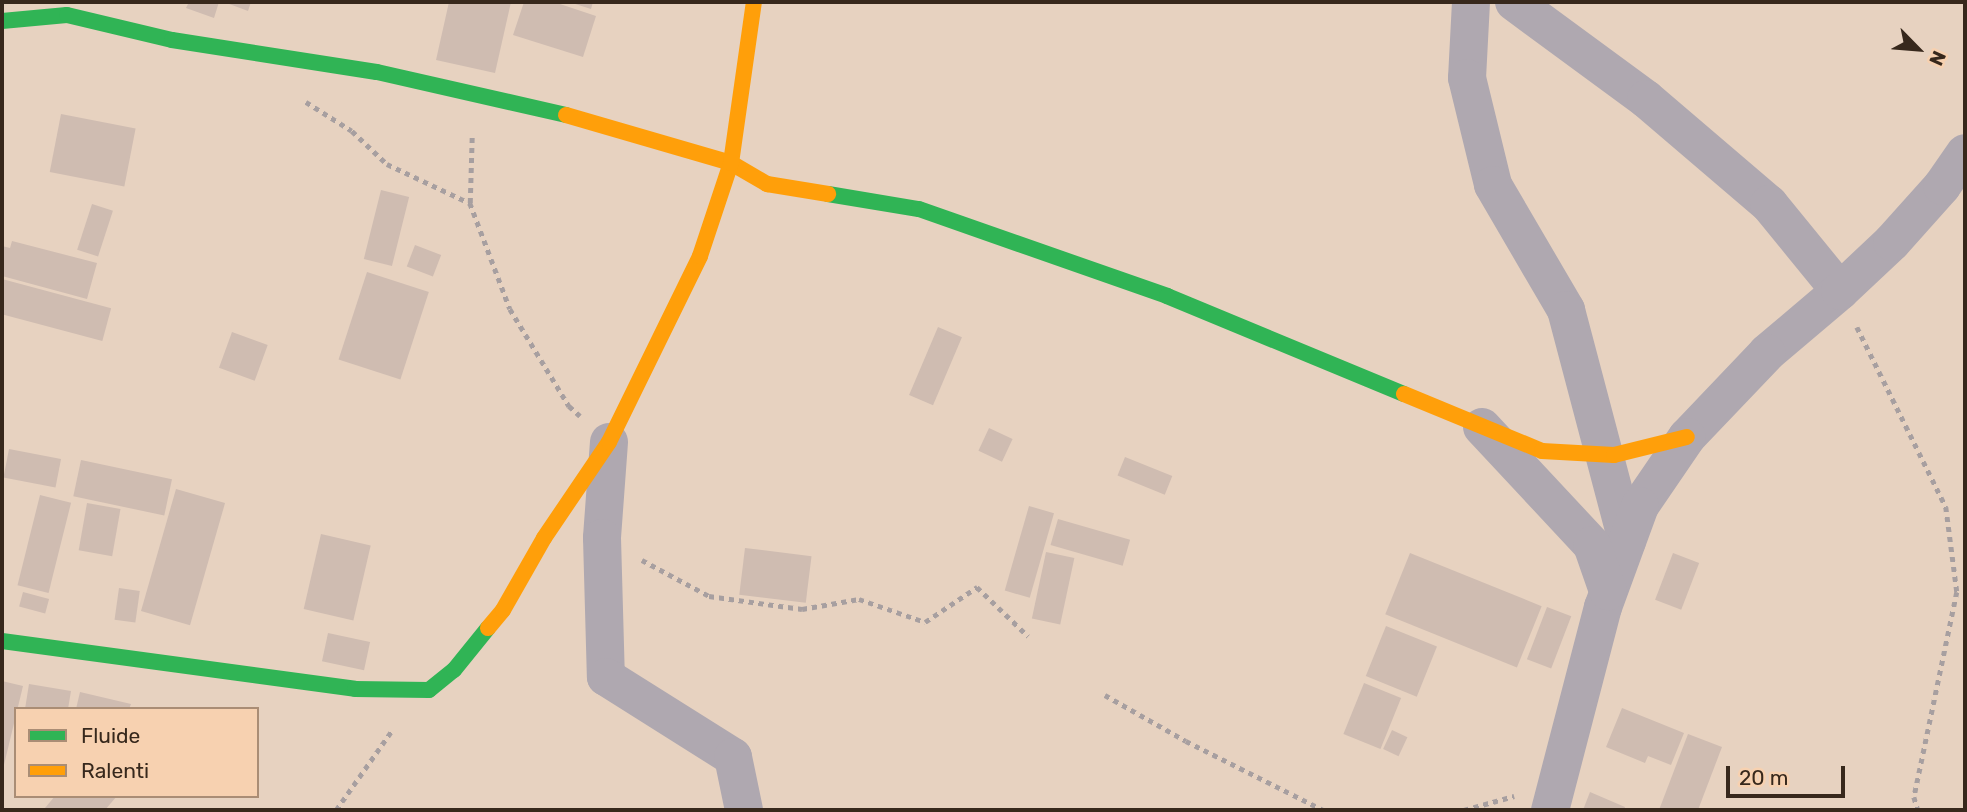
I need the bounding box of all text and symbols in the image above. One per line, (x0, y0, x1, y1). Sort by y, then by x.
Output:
north arrow (1883, 14, 1953, 84)
text: N (1924, 47, 1951, 69)
legend (14, 707, 259, 798)
text: Fluide (81, 723, 140, 748)
scale bar (1729, 752, 1848, 796)
text: Ralenti (81, 758, 149, 783)
text: 20 m (1739, 765, 1788, 790)

